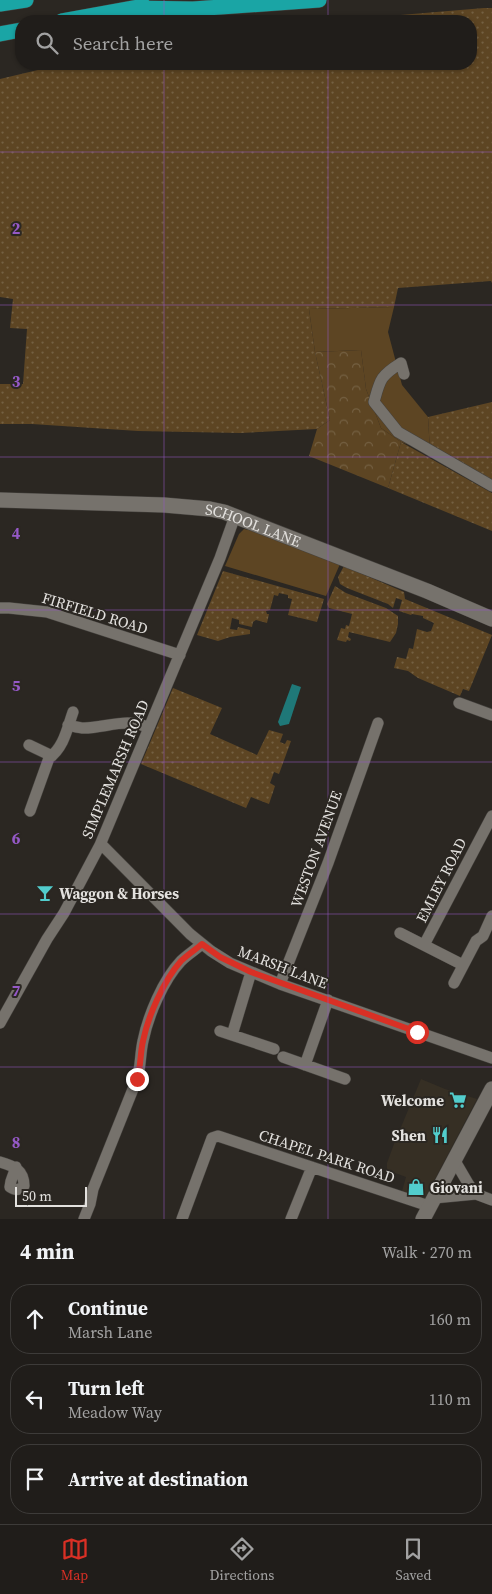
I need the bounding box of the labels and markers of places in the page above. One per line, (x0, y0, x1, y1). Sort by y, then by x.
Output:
bar icon: Waggon & Horses (35, 883, 55, 903)
place label: Waggon & Horses (59, 883, 179, 904)
place label: Welcome (381, 1090, 444, 1111)
supermarket icon: Welcome (448, 1090, 468, 1110)
place label: Shen (392, 1125, 426, 1146)
restaurant icon: Shen (430, 1125, 450, 1145)
shop icon: Giovani (406, 1177, 426, 1197)
place label: Giovani (430, 1177, 483, 1198)

